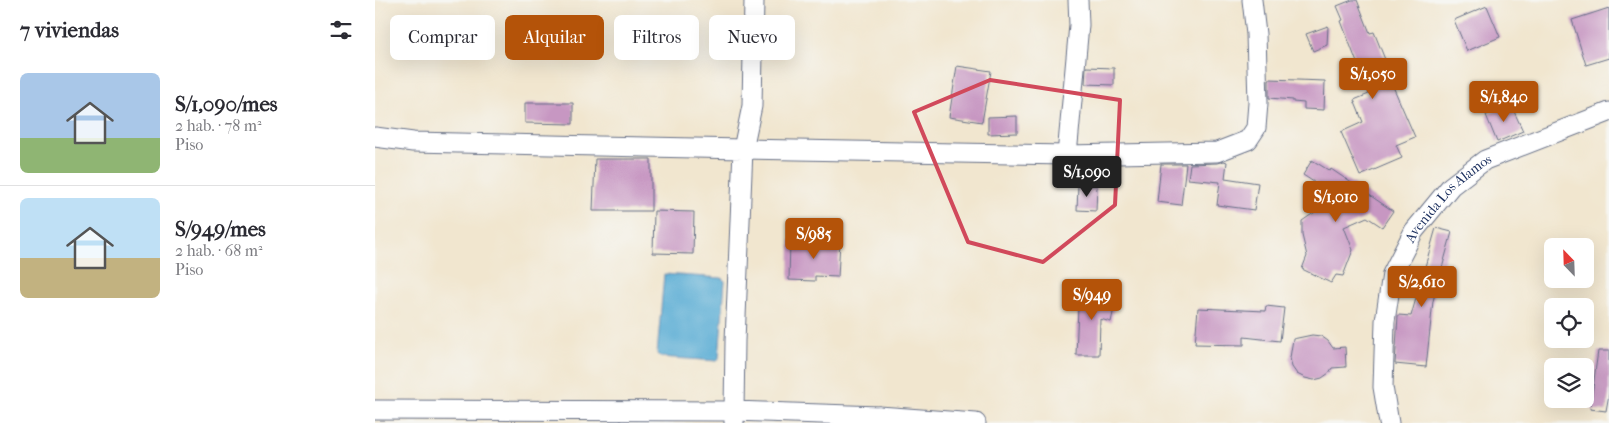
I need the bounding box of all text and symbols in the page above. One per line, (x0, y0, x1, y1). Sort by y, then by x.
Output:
chip: Comprar (390, 15, 495, 60)
chip: Alquilar (505, 15, 604, 60)
chip: Filtros (614, 15, 699, 60)
chip: Nuevo (709, 15, 795, 60)
icon: filters (327, 16, 355, 44)
text: 7 viviendas (20, 18, 119, 42)
pin: S/1,050 (1327, 58, 1419, 100)
text: S/1,050 (1350, 64, 1396, 83)
pin: S/1,840 (1458, 80, 1550, 123)
text: S/1,840 (1480, 87, 1528, 106)
text: S/1,090/mes (175, 92, 278, 116)
icon: home (60, 93, 120, 153)
text: 2 hab. · 78 m² (175, 116, 262, 135)
text: Piso (175, 135, 203, 154)
street label: Avenida Los Alamos (1401, 150, 1494, 246)
pin: S/1,090 (1041, 156, 1133, 198)
text: S/1,090 (1063, 162, 1111, 181)
pin: S/1,010 (1290, 180, 1382, 223)
text: S/1,010 (1314, 187, 1358, 206)
text: S/949/mes (175, 217, 266, 241)
icon: home (60, 218, 120, 278)
pin: S/985 (779, 218, 849, 260)
text: S/985 (796, 224, 832, 243)
north arrow (1544, 238, 1594, 288)
map controls (1544, 238, 1594, 408)
text: 2 hab. · 68 m² (175, 241, 263, 260)
text: Piso (175, 260, 203, 279)
pin: S/2,610 (1376, 266, 1468, 308)
text: S/2,610 (1399, 272, 1445, 291)
pin: S/949 (1057, 278, 1127, 321)
text: S/949 (1073, 285, 1111, 304)
button: locate (1544, 298, 1594, 348)
button: layers (1544, 358, 1594, 408)

